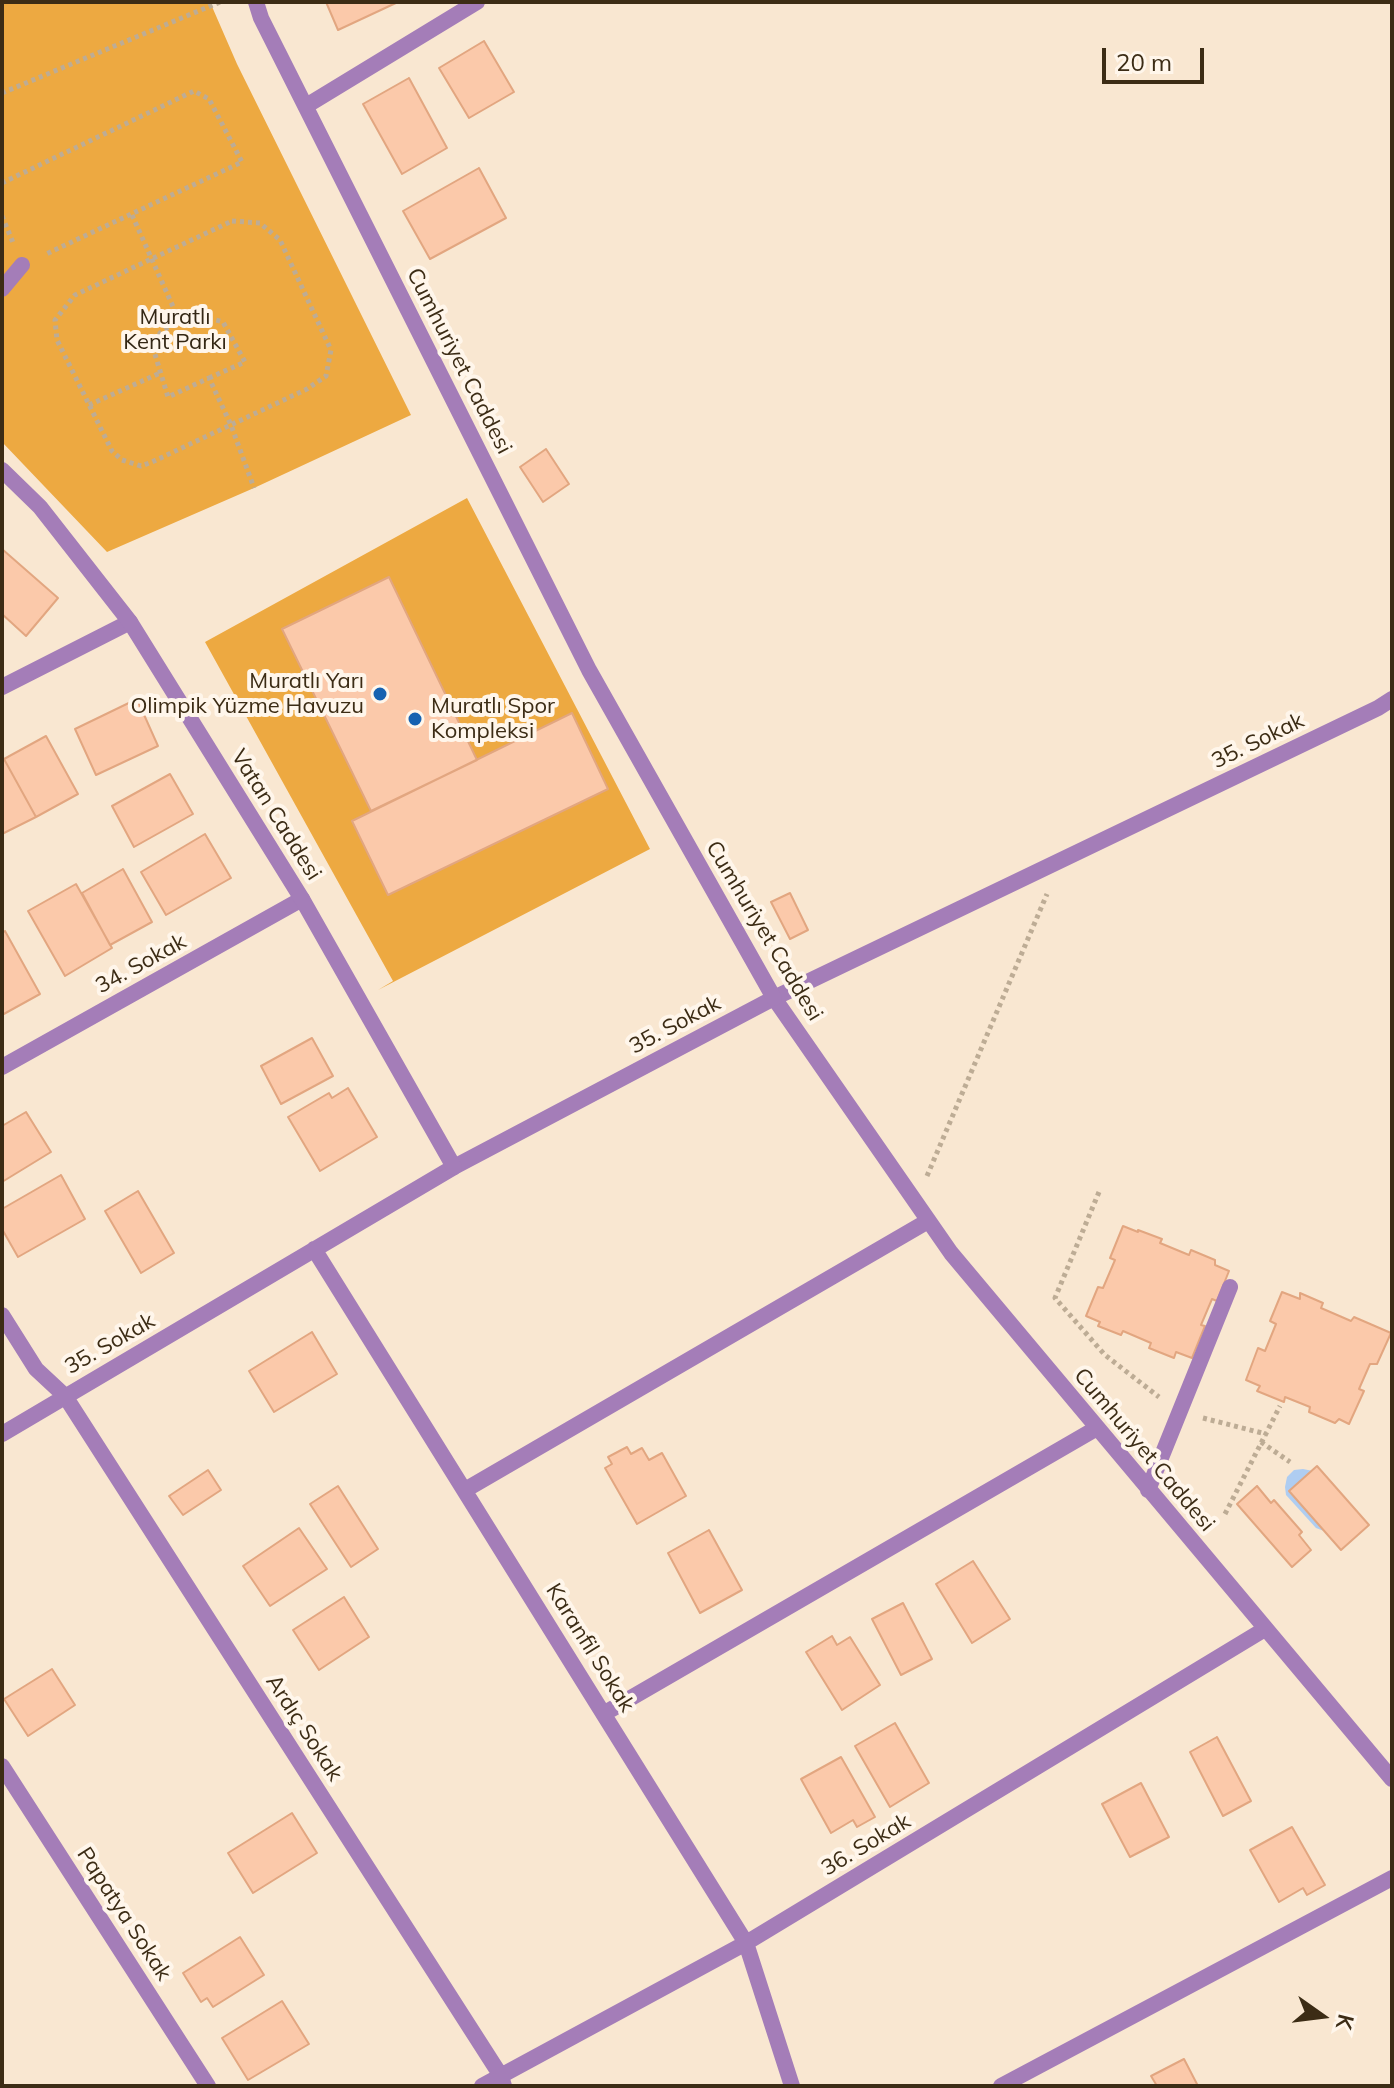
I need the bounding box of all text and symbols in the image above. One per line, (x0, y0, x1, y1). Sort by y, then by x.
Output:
scale bar (1106, 32, 1208, 82)
text: 20 m (1116, 47, 1172, 77)
street label: Cumhuriyet Caddesi (401, 264, 517, 458)
park label: Muratlı Kent Parkı (123, 304, 227, 356)
place label: Muratlı Yarı Olimpik Yüzme Havuzu (130, 668, 364, 720)
marker: Muratlı Yarı Olimpik Yüzme Havuzu (371, 685, 389, 703)
place label: Muratlı Spor Kompleksi (431, 693, 555, 744)
street label: 35. Sokak (1208, 707, 1308, 775)
marker: Muratlı Spor Kompleksi (406, 710, 424, 728)
street label: Vatan Caddesi (225, 745, 327, 885)
street label: Cumhuriyet Caddesi (700, 836, 828, 1026)
street label: 34. Sokak (91, 928, 191, 1000)
street label: 35. Sokak (625, 990, 725, 1060)
street label: 35. Sokak (60, 1308, 160, 1380)
street label: Cumhuriyet Caddesi (1068, 1363, 1220, 1537)
street label: Karanfil Sokak (540, 1579, 640, 1717)
street label: Ardıç Sokak (260, 1670, 348, 1786)
street label: 36. Sokak (817, 1808, 915, 1882)
street label: Papatya Sokak (71, 1842, 177, 1986)
north arrow (1282, 1976, 1362, 2056)
text: K (1330, 2011, 1361, 2032)

